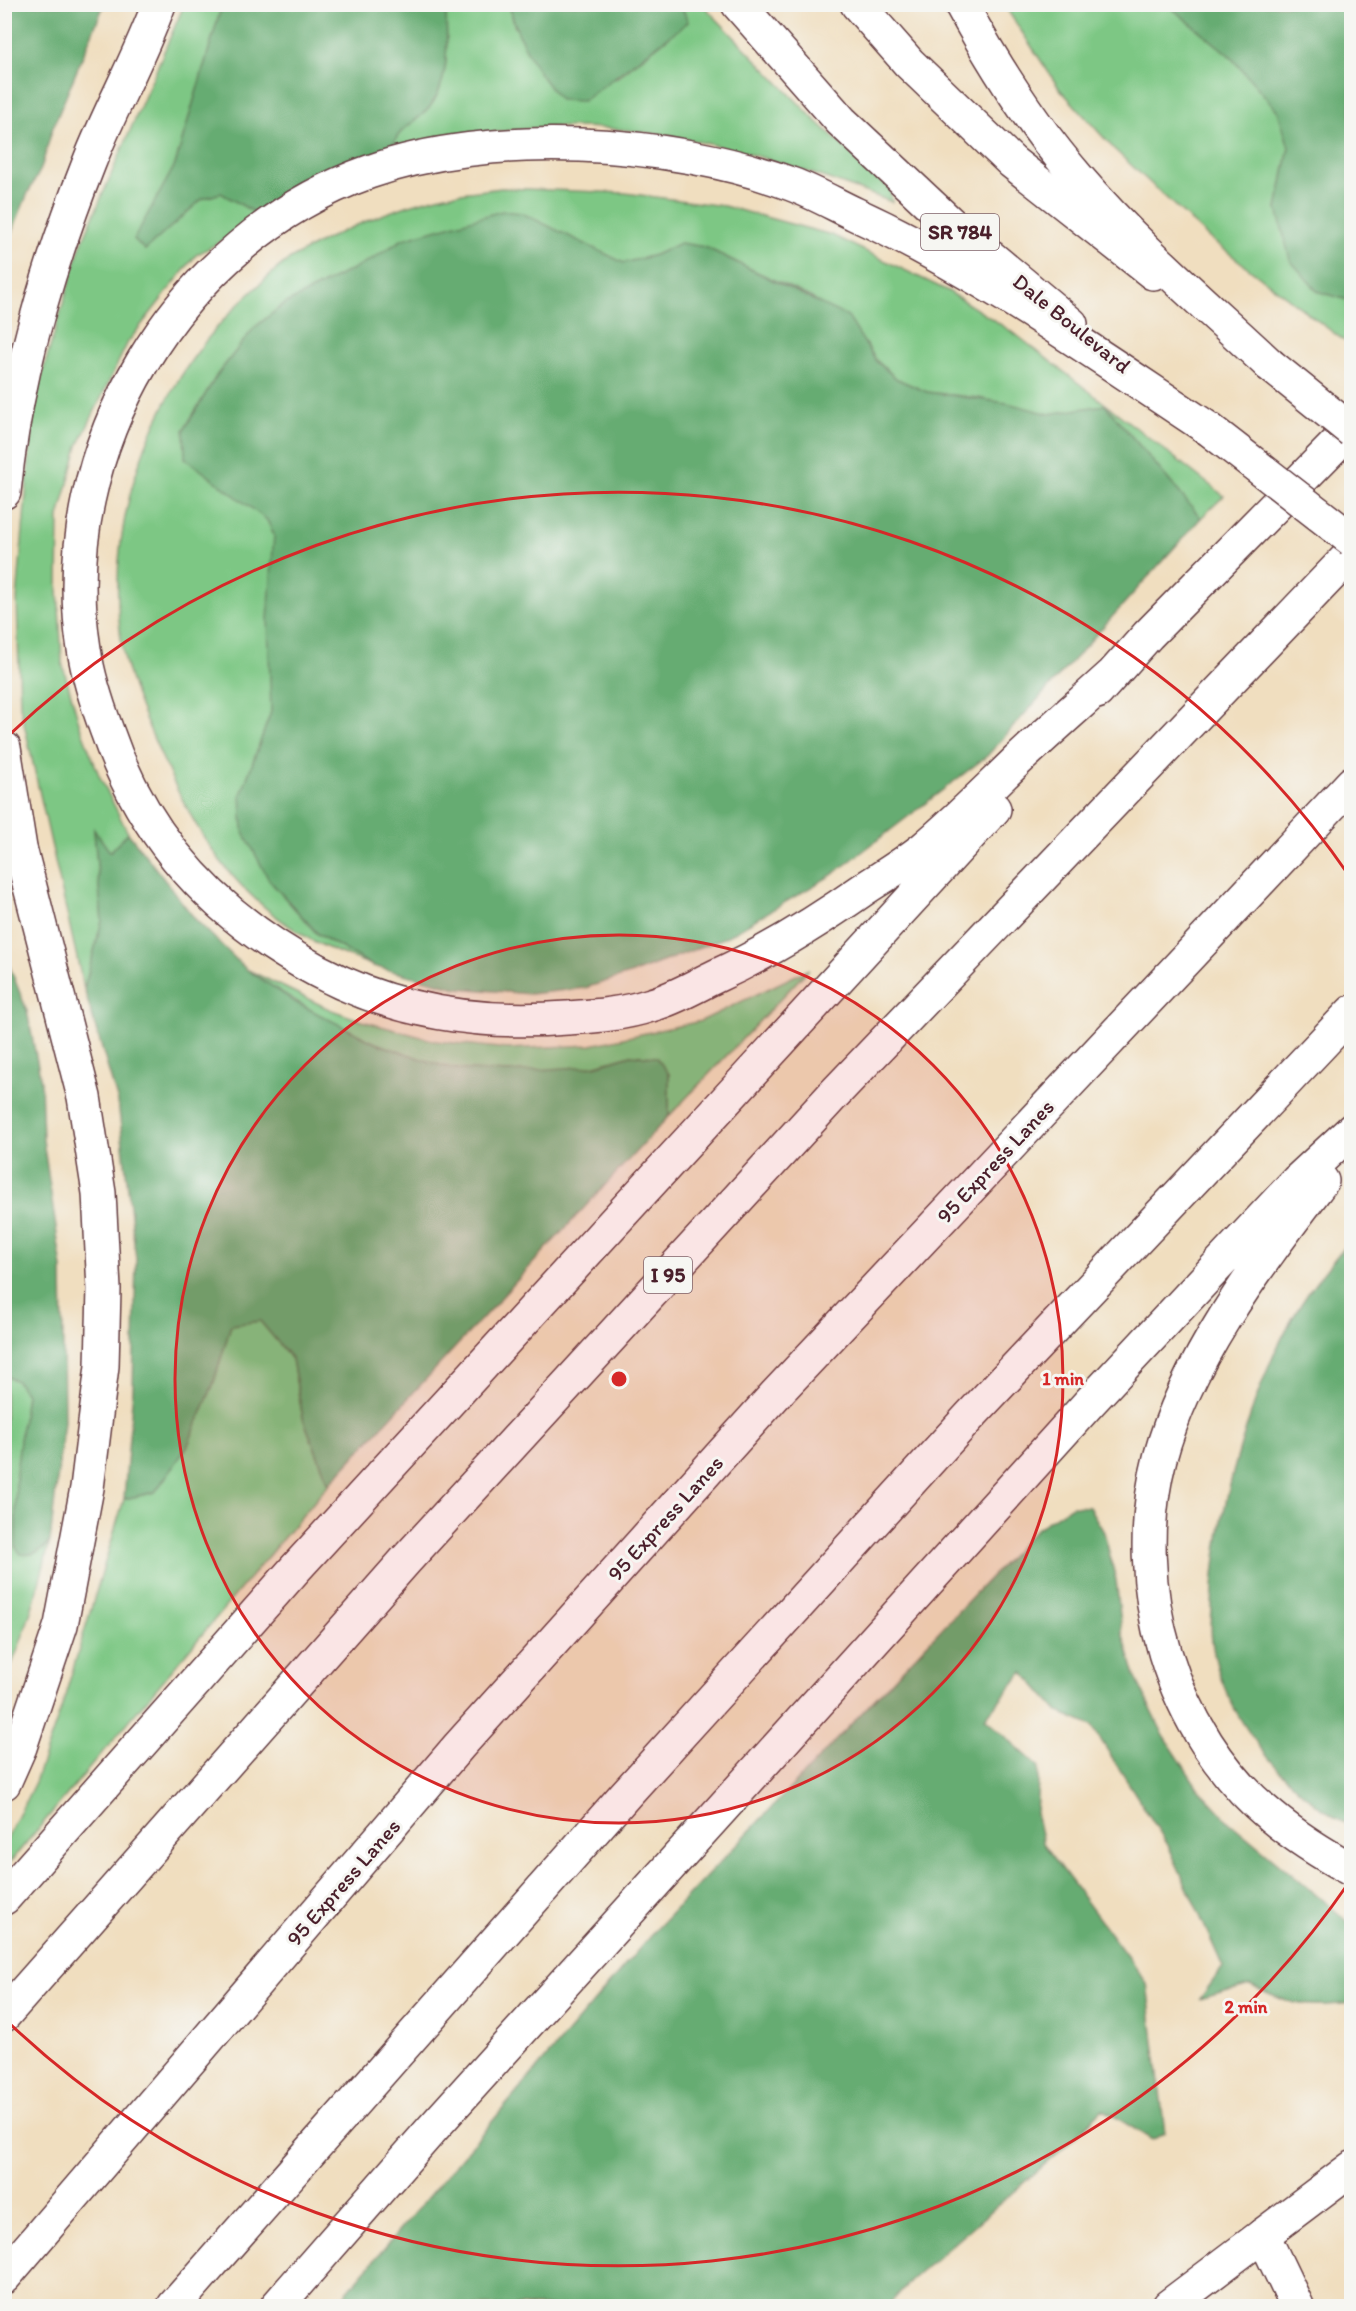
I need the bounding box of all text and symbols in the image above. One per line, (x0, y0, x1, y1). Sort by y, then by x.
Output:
road number: SR 784 (921, 214, 999, 250)
street label: Dale Boulevard (1007, 268, 1136, 379)
street label: 95 Express Lanes (931, 1094, 1060, 1229)
road number: I 95 (644, 1257, 692, 1293)
text: 1 min (1042, 1368, 1084, 1390)
centre of rings (609, 1369, 629, 1389)
street label: 95 Express Lanes (602, 1450, 729, 1587)
street label: 95 Express Lanes (281, 1813, 406, 1952)
text: 2 min (1225, 1996, 1268, 2018)

